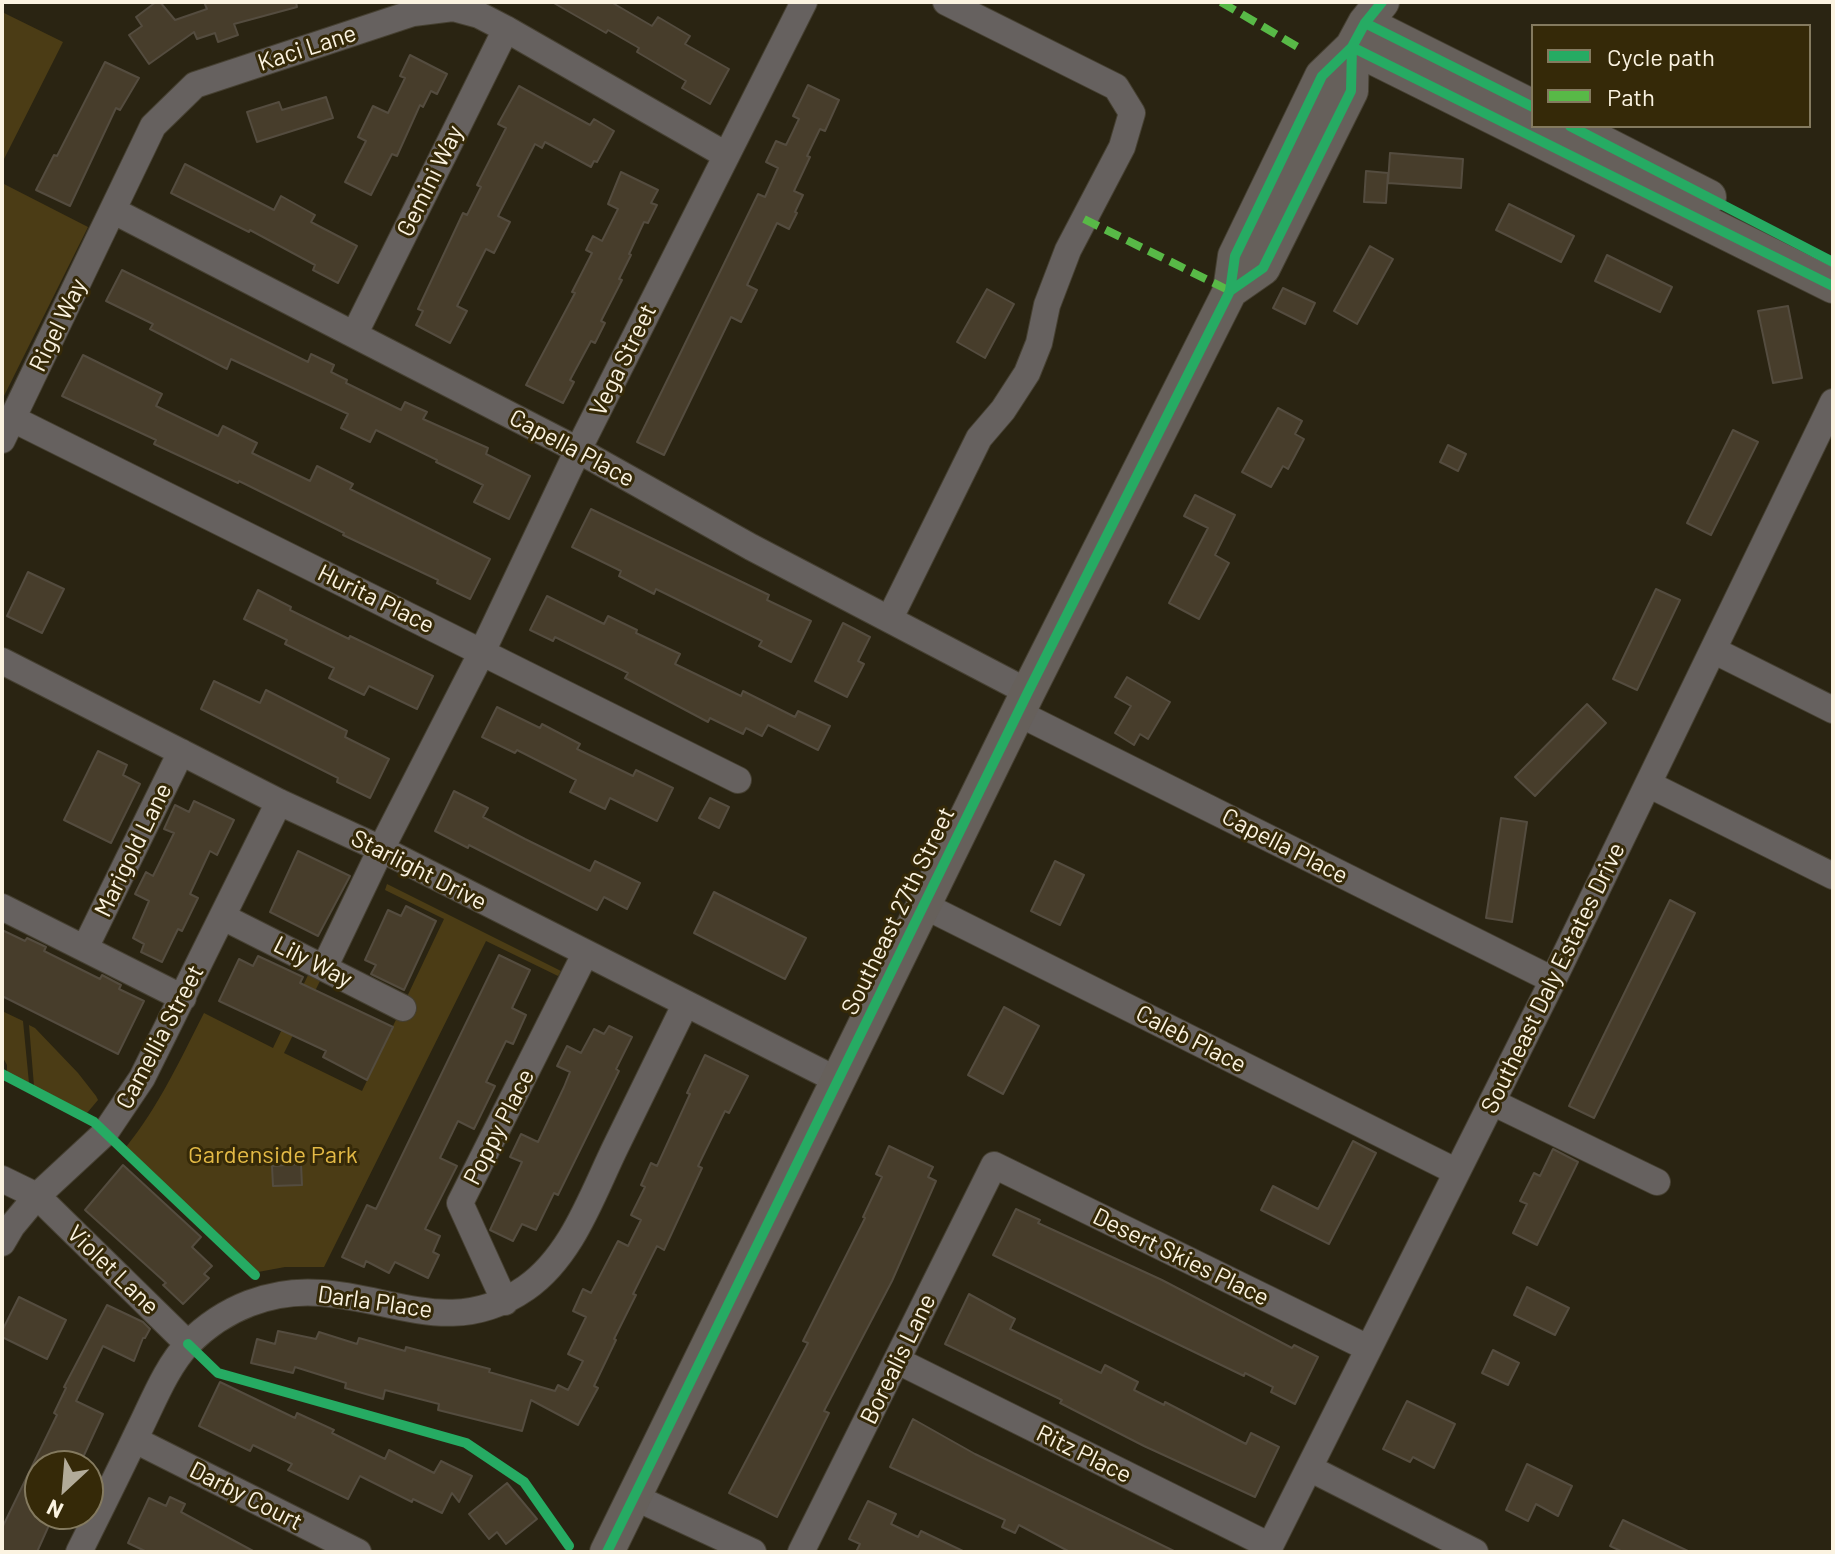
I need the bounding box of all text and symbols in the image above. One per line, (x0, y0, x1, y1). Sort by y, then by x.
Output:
street label: Kaci Lane (254, 19, 360, 77)
legend (1531, 24, 1811, 128)
text: Cycle path (1607, 42, 1715, 71)
text: Path (1607, 82, 1655, 111)
street label: Gemini Way (391, 121, 469, 241)
street label: Rigel Way (23, 274, 93, 376)
street label: Vega Street (583, 299, 663, 421)
street label: Capella Place (504, 403, 640, 493)
street label: Hurita Place (313, 558, 439, 640)
street label: Marigold Lane (88, 778, 178, 922)
street label: Southeast 27th Street (835, 802, 961, 1020)
street label: Capella Place (1217, 802, 1353, 890)
street label: Starlight Drive (346, 824, 492, 916)
street label: Southeast Daly Estates Drive (1475, 838, 1631, 1118)
street label: Lily Way (269, 930, 357, 994)
street label: Camellia Street (110, 960, 210, 1114)
street label: Caleb Place (1131, 999, 1251, 1079)
street label: Poppy Place (458, 1064, 540, 1190)
park label: Gardenside Park (188, 1141, 358, 1169)
street label: Desert Skies Place (1088, 1202, 1274, 1312)
street label: Violet Lane (61, 1219, 165, 1321)
street label: Darla Place (316, 1280, 434, 1324)
street label: Borealis Lane (854, 1289, 942, 1429)
street label: Ritz Place (1032, 1419, 1136, 1489)
north arrow (24, 1450, 104, 1530)
street label: Darby Court (185, 1455, 307, 1537)
text: N (42, 1495, 67, 1525)

